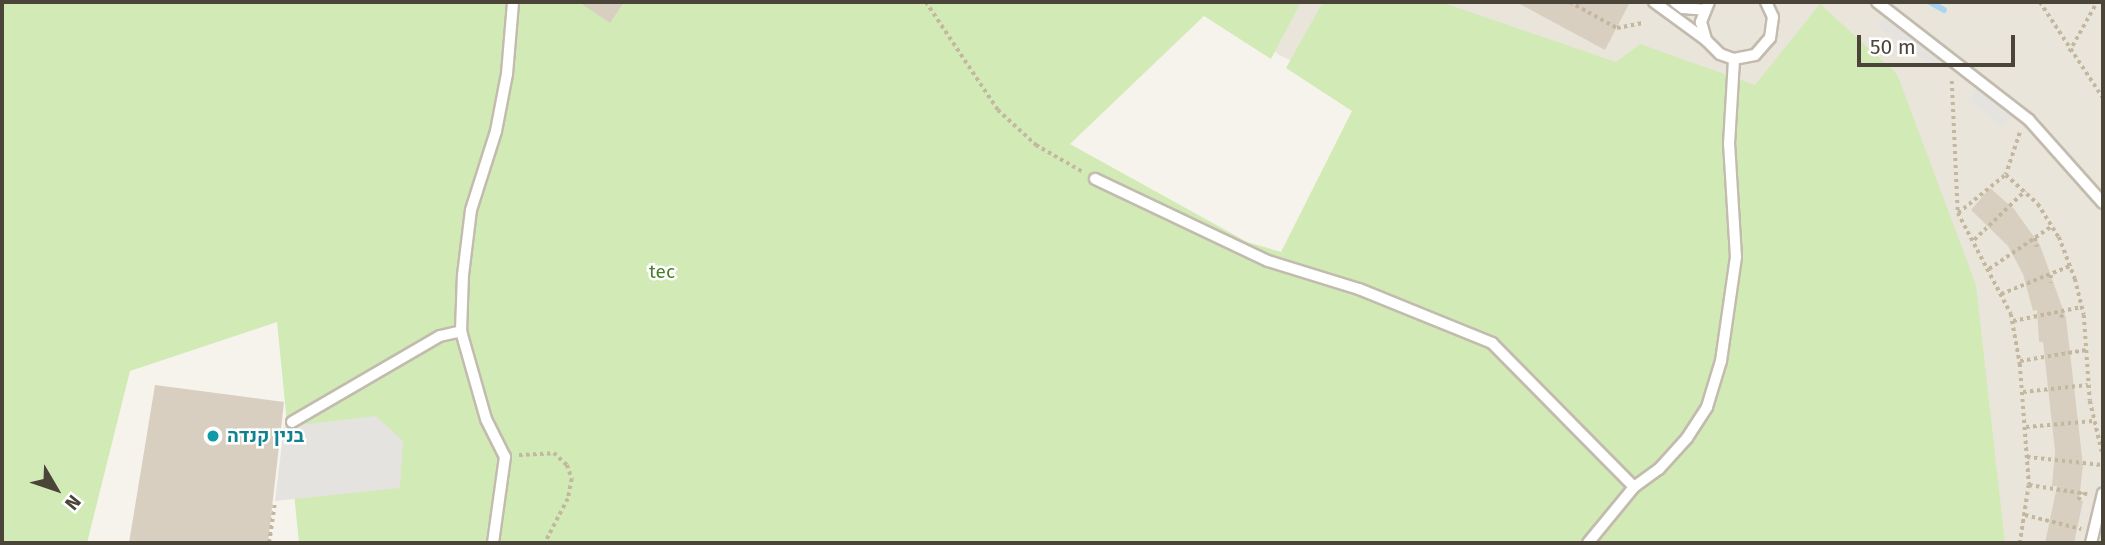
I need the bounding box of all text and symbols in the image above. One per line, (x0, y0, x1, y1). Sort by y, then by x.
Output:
scale bar (1860, 21, 2018, 65)
text: 50 m (1870, 34, 1916, 60)
park label: tec (649, 261, 675, 283)
place label: בנין קנדה (227, 425, 304, 447)
marker: בנין קנדה (205, 428, 221, 444)
north arrow (21, 454, 91, 524)
text: N (60, 490, 86, 515)

